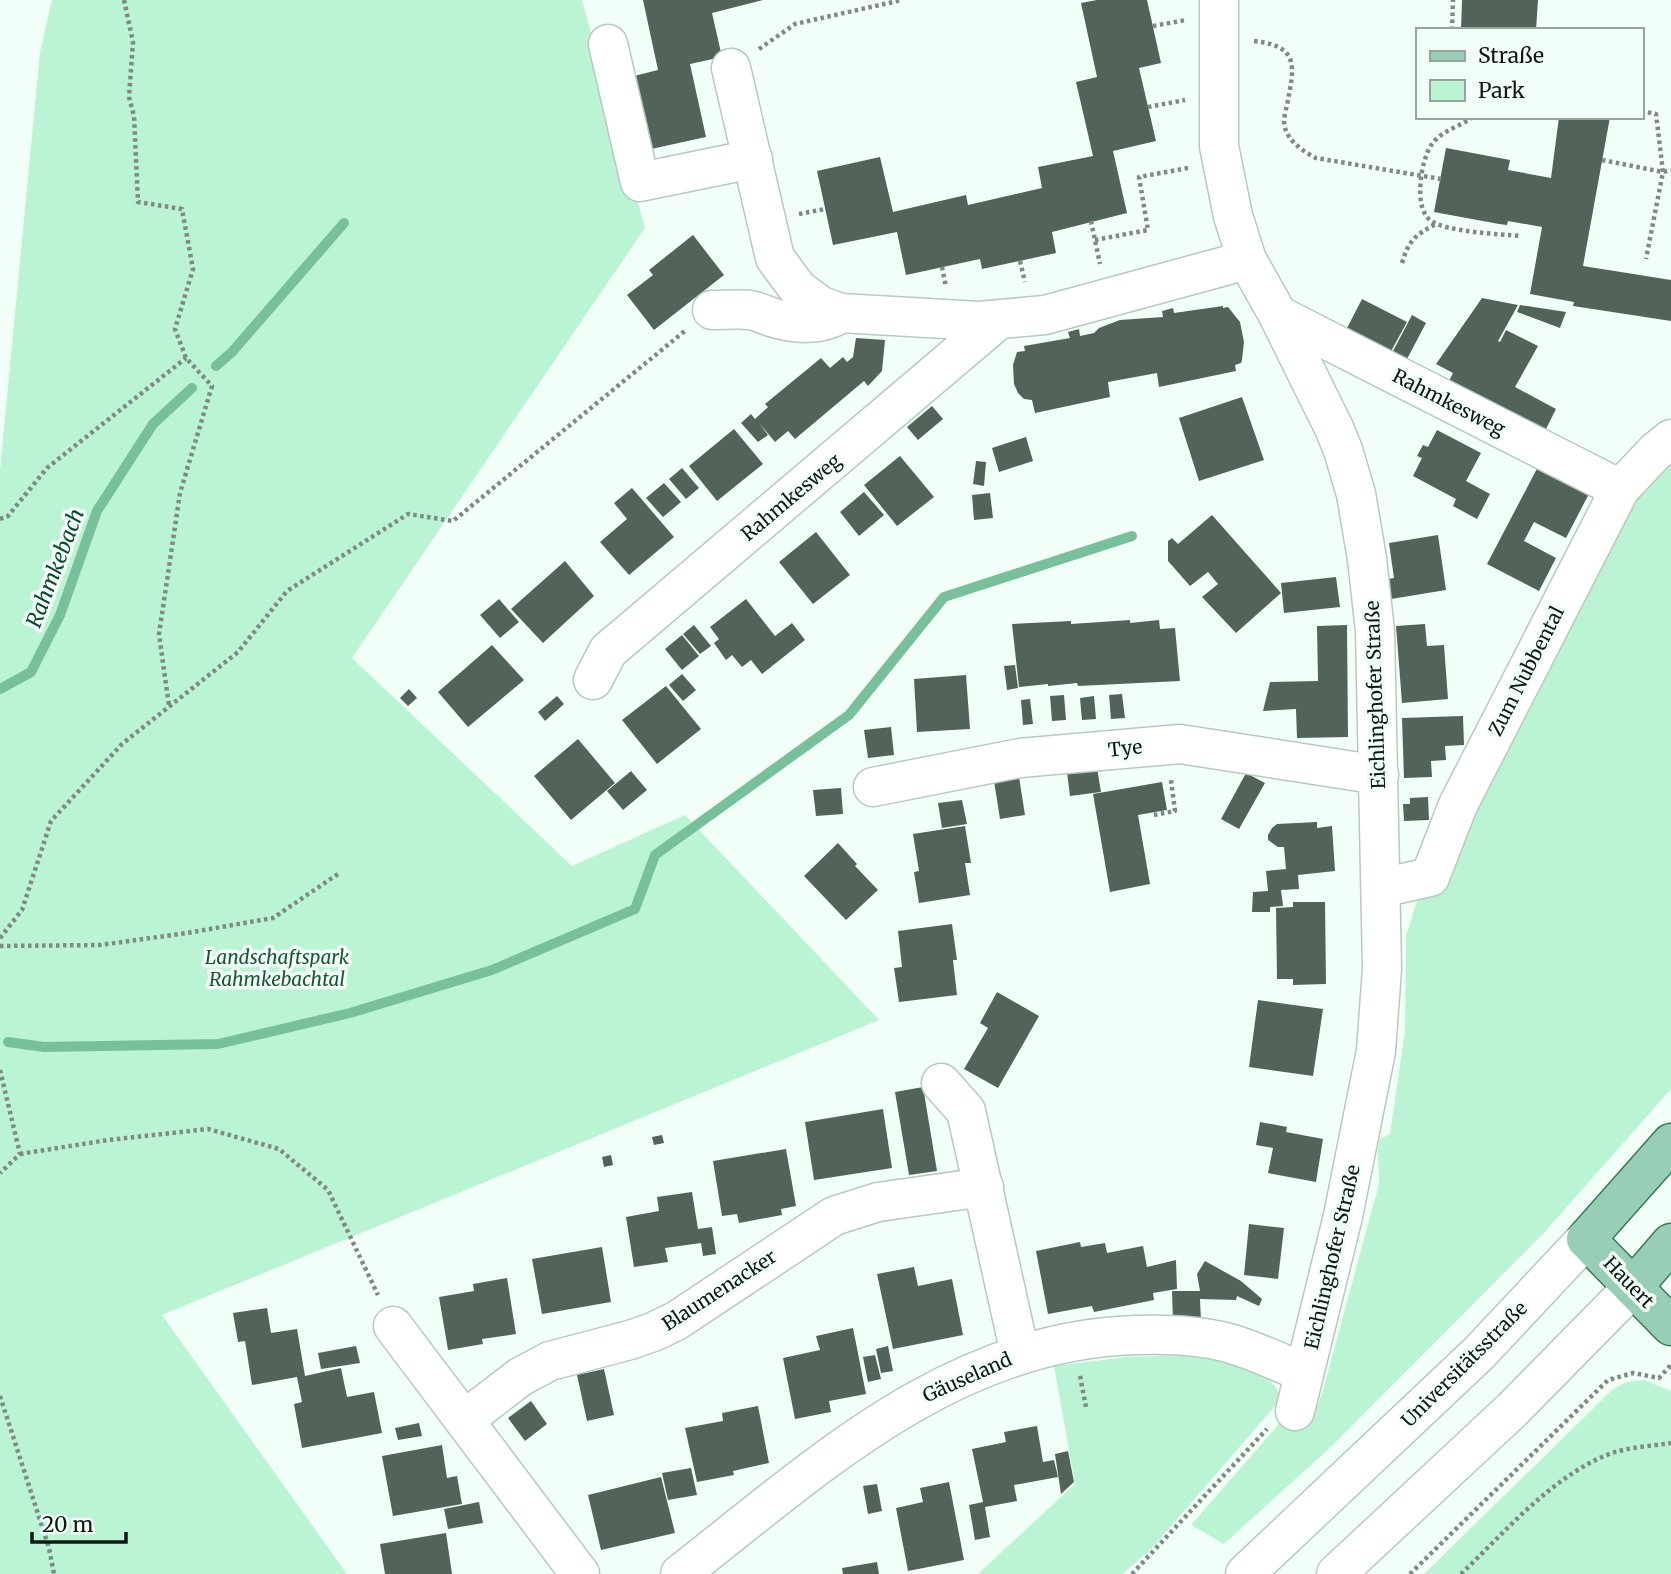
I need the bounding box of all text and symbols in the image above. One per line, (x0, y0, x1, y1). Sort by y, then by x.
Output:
legend (1416, 28, 1643, 119)
text: Straße (1478, 42, 1544, 69)
text: Park (1478, 77, 1525, 104)
street label: Rahmkesweg (1389, 363, 1510, 441)
street label: Rahmkesweg (736, 448, 846, 546)
water label: Rahmkebach (20, 505, 90, 631)
street label: Eichlinghofer Straße (1360, 600, 1390, 790)
street label: Zum Nubbental (1483, 602, 1569, 740)
street label: Tye (1107, 734, 1143, 762)
park label: Landschaftspark Rahmkebachtal (205, 945, 350, 991)
street label: Eichlinghofer Straße (1299, 1162, 1365, 1352)
street label: Blaumenacker (657, 1244, 781, 1336)
street label: Hauert (1599, 1251, 1660, 1313)
street label: Universitätsstraße (1396, 1296, 1532, 1432)
street label: Gäuseland (919, 1347, 1015, 1407)
scale bar (32, 1500, 126, 1544)
text: 20 m (42, 1511, 94, 1538)

